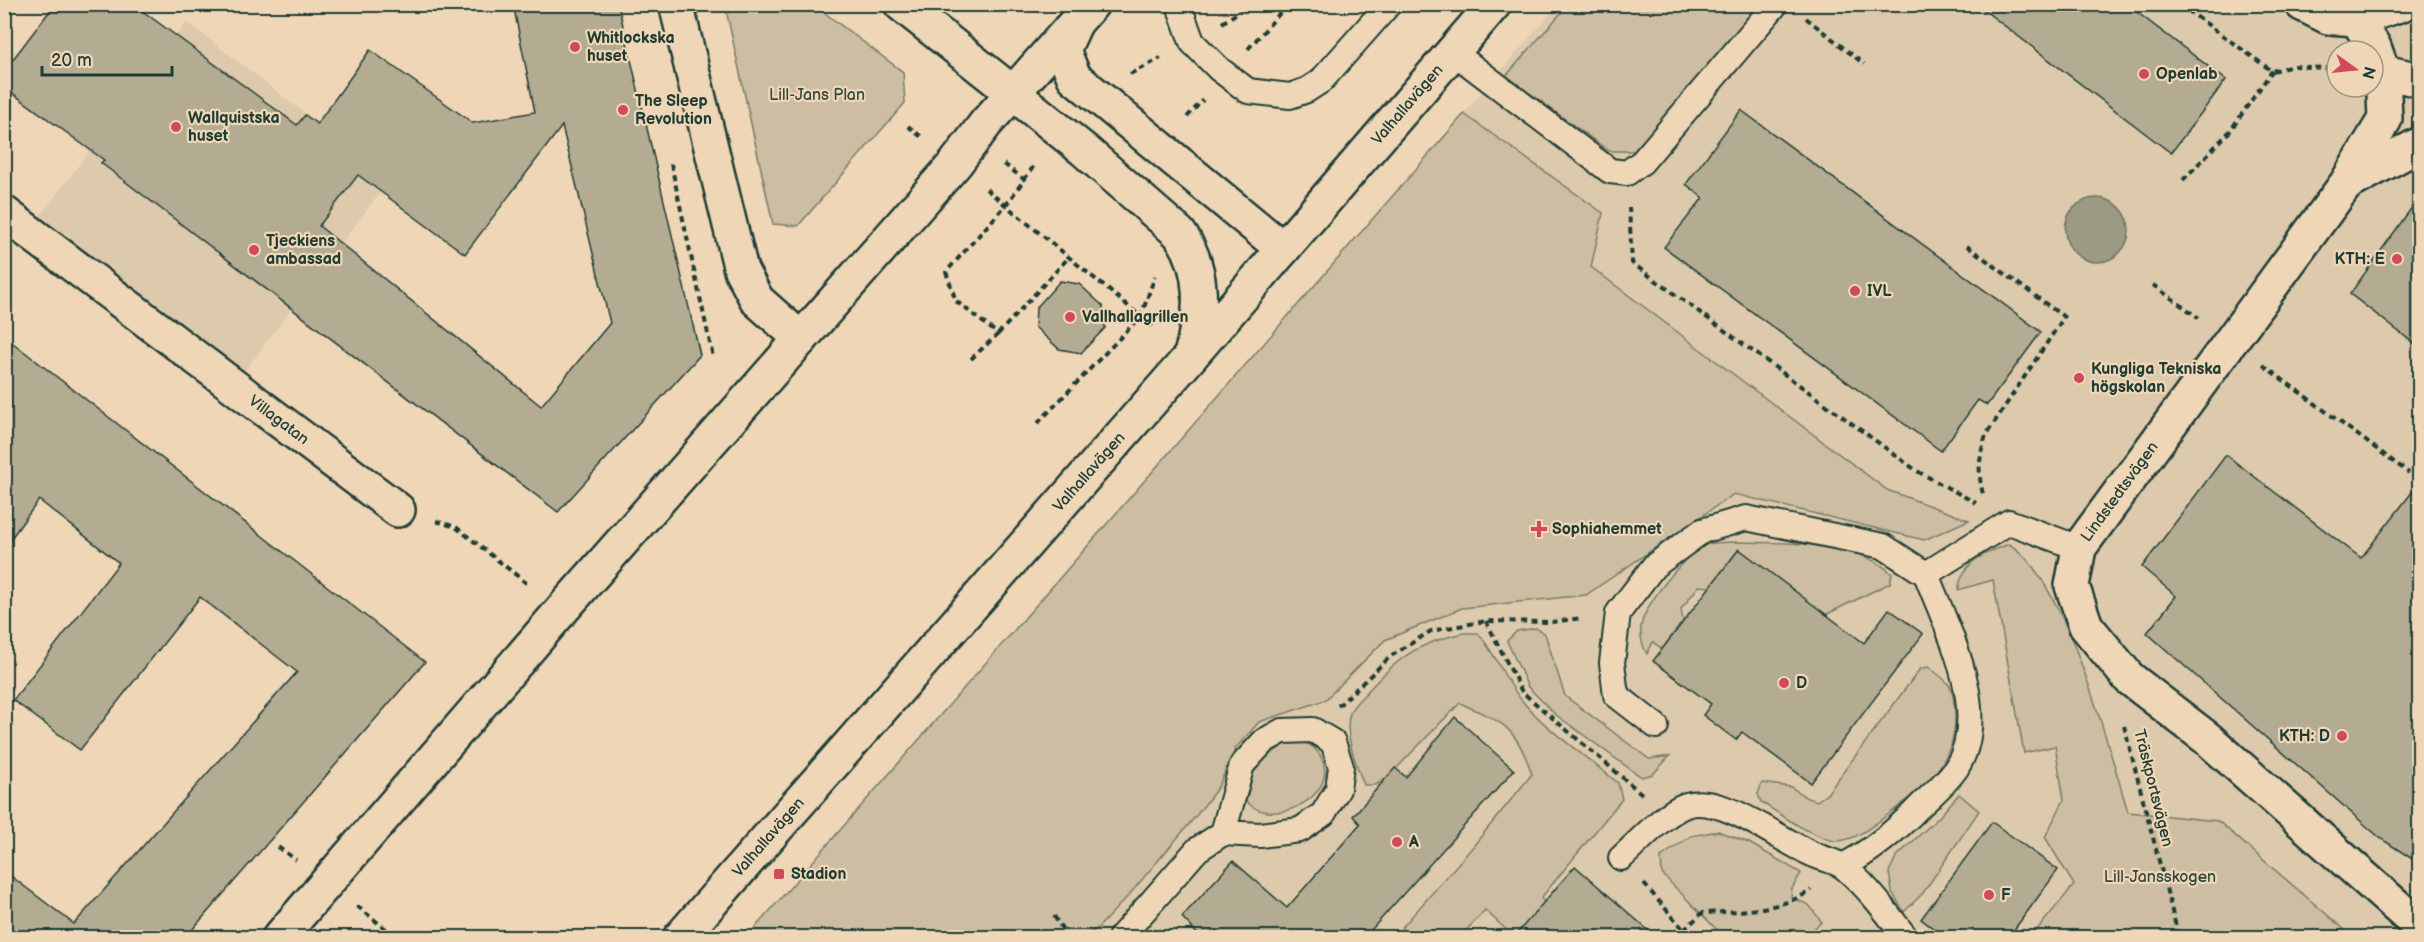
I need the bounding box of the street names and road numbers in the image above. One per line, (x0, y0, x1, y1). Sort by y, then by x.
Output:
street label: Valhallavägen (1368, 61, 1447, 149)
street label: Villagatan (245, 391, 313, 449)
street label: Valhallavägen (1049, 428, 1129, 516)
street label: Lindstedtsvägen (2077, 438, 2163, 546)
street label: Träskportsvägen (2129, 727, 2177, 849)
street label: Valhallavägen (728, 794, 808, 881)

